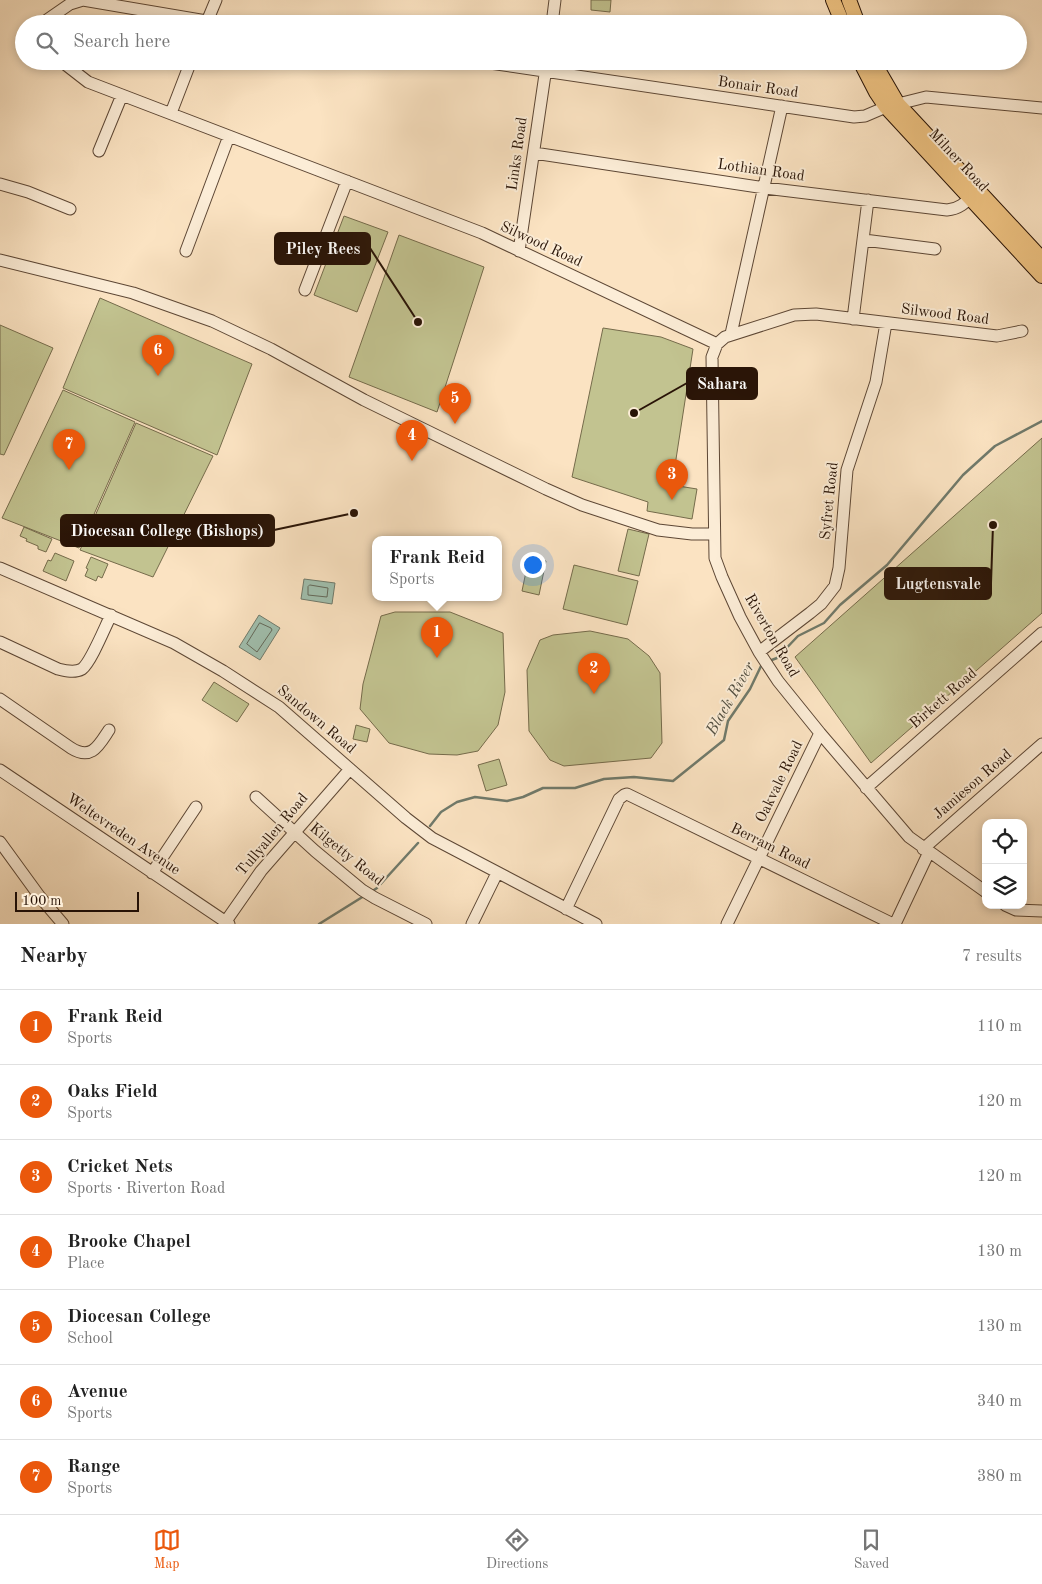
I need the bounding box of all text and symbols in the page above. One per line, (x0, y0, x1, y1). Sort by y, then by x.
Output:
search box (15, 15, 1027, 70)
icon: search (33, 29, 61, 57)
text: Search here (73, 33, 170, 52)
street label: Bonair Road (717, 75, 799, 101)
street label: Links Road (505, 116, 531, 192)
street label: Milner Road (925, 127, 991, 195)
street label: Lothian Road (716, 157, 806, 185)
street label: Silwood Road (498, 219, 584, 271)
callout: Piley Rees (275, 233, 370, 264)
text: Piley Rees (286, 242, 361, 258)
street label: Silwood Road (900, 302, 990, 328)
pin: 6 (142, 335, 174, 376)
callout: Sahara (687, 368, 757, 399)
text: Sahara (697, 377, 747, 393)
pin: 5 (439, 383, 471, 424)
pin: 4 (396, 420, 428, 461)
pin: 7 (53, 429, 85, 470)
pin: 3 (656, 459, 688, 500)
street label: Syfret Road (818, 461, 842, 541)
callout: Diocesan College (Bishops) (61, 515, 274, 546)
text: Diocesan College (Bishops) (70, 523, 264, 540)
popup (372, 536, 502, 601)
text: Frank Reid (389, 549, 485, 568)
your location (520, 552, 546, 578)
callout: Lugtensvale (885, 568, 991, 599)
text: Sports (389, 572, 434, 588)
text: Lugtensvale (895, 577, 981, 593)
street label: Riverton Road (741, 592, 801, 680)
pin: 1 (421, 617, 453, 658)
pin: 2 (578, 653, 610, 694)
water label: Black River (703, 659, 759, 739)
street label: Birkett Road (908, 666, 981, 732)
street label: Sandown Road (274, 683, 358, 757)
street label: Oakvale Road (754, 738, 806, 825)
street label: Jamieson Road (931, 747, 1015, 823)
street label: Weltevreden Avenue (64, 791, 183, 879)
street label: Tullyallen Road (234, 791, 312, 879)
map controls (982, 819, 1027, 909)
button: locate (982, 819, 1027, 864)
street label: Kilgetty Road (306, 821, 386, 889)
street label: Berram Road (728, 821, 812, 873)
button: layers (982, 864, 1027, 909)
scale bar (15, 889, 139, 912)
text: 100 m (22, 894, 61, 908)
text: Nearby (20, 946, 88, 967)
text: 7 results (962, 949, 1022, 965)
text: Frank Reid (67, 1008, 163, 1027)
text: 1 (31, 1019, 41, 1035)
text: 110 m (977, 1019, 1022, 1035)
text: Sports (67, 1031, 112, 1047)
text: Oaks Field (67, 1083, 158, 1102)
text: 2 (31, 1094, 41, 1110)
text: 120 m (977, 1094, 1022, 1110)
text: Sports (67, 1106, 112, 1122)
text: Cricket Nets (67, 1158, 173, 1177)
text: 3 (31, 1169, 41, 1185)
text: 120 m (977, 1169, 1022, 1185)
text: Sports · Riverton Road (67, 1181, 225, 1197)
text: Brooke Chapel (67, 1233, 191, 1252)
text: 4 (31, 1244, 41, 1260)
text: 130 m (977, 1244, 1022, 1260)
text: Place (67, 1256, 104, 1272)
text: Diocesan College (67, 1308, 211, 1327)
text: 5 (31, 1319, 41, 1335)
text: 130 m (977, 1319, 1022, 1335)
text: School (67, 1331, 113, 1347)
text: Avenue (67, 1383, 128, 1402)
text: 6 (31, 1394, 41, 1410)
text: 340 m (977, 1394, 1022, 1410)
text: Sports (67, 1406, 112, 1422)
text: Range (67, 1458, 121, 1477)
text: 7 (31, 1469, 41, 1485)
text: 380 m (977, 1469, 1022, 1485)
text: Sports (67, 1481, 112, 1497)
tab: Map (153, 1526, 181, 1573)
tab: Directions (486, 1526, 548, 1573)
tab: Saved (854, 1526, 889, 1573)

